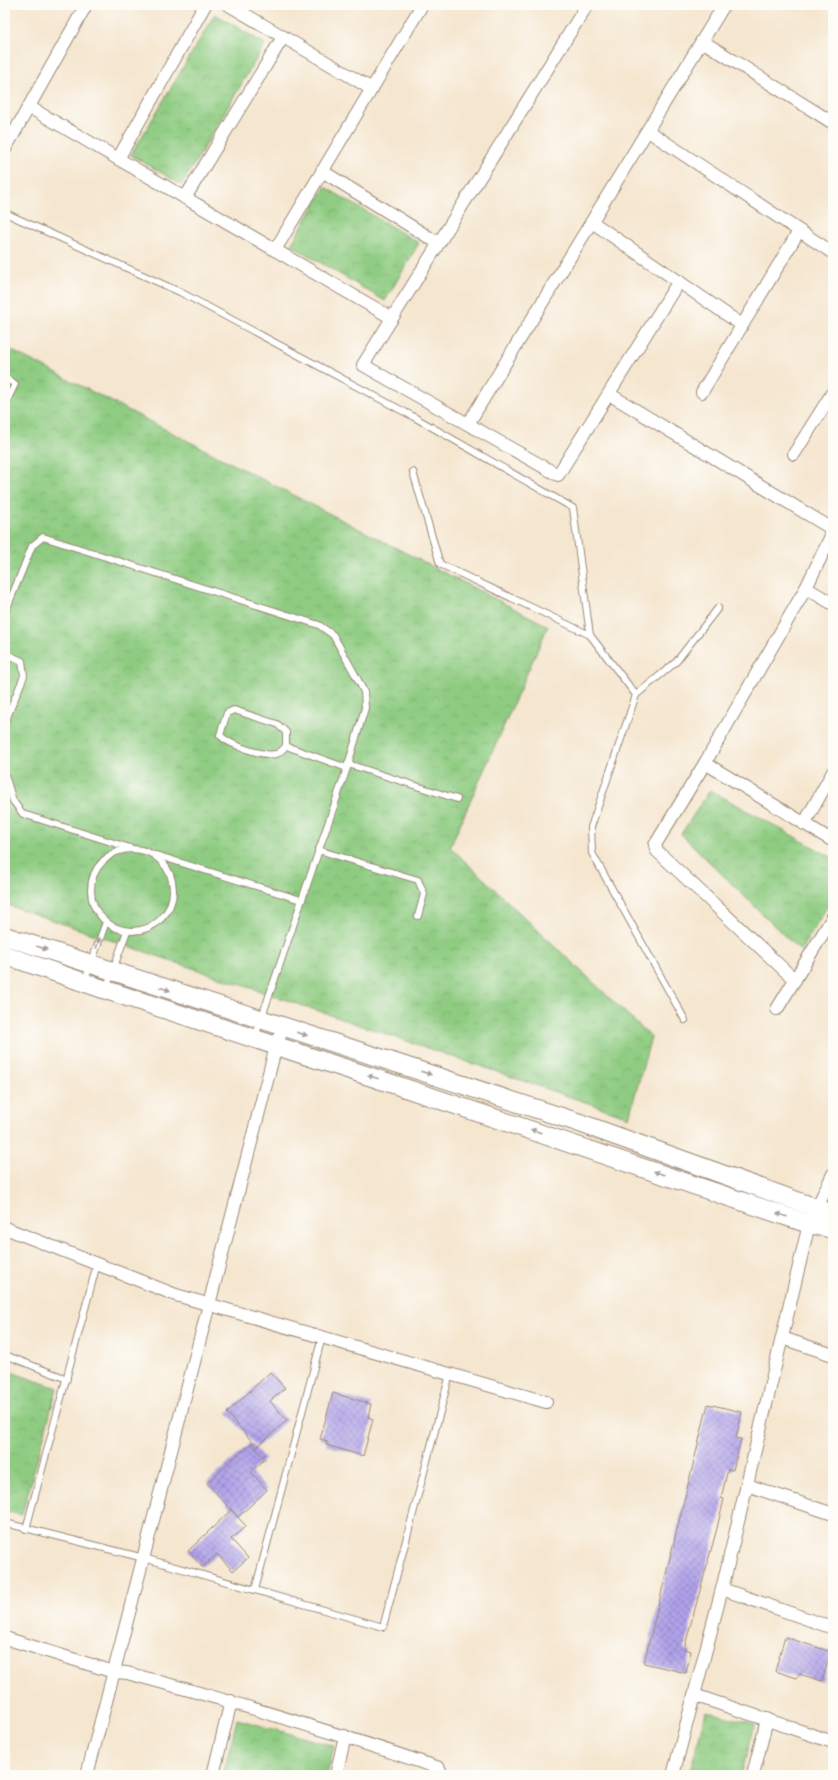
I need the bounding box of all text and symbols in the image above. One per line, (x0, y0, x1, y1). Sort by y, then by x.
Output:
one-way arrow (95, 937, 101, 949)
one-way arrow (36, 946, 48, 952)
one-way arrow (160, 986, 172, 992)
one-way arrow (297, 1031, 309, 1037)
one-way arrow (420, 1071, 432, 1077)
one-way arrow (366, 1074, 378, 1080)
one-way arrow (529, 1128, 541, 1134)
one-way arrow (652, 1170, 664, 1176)
one-way arrow (776, 1212, 788, 1218)

